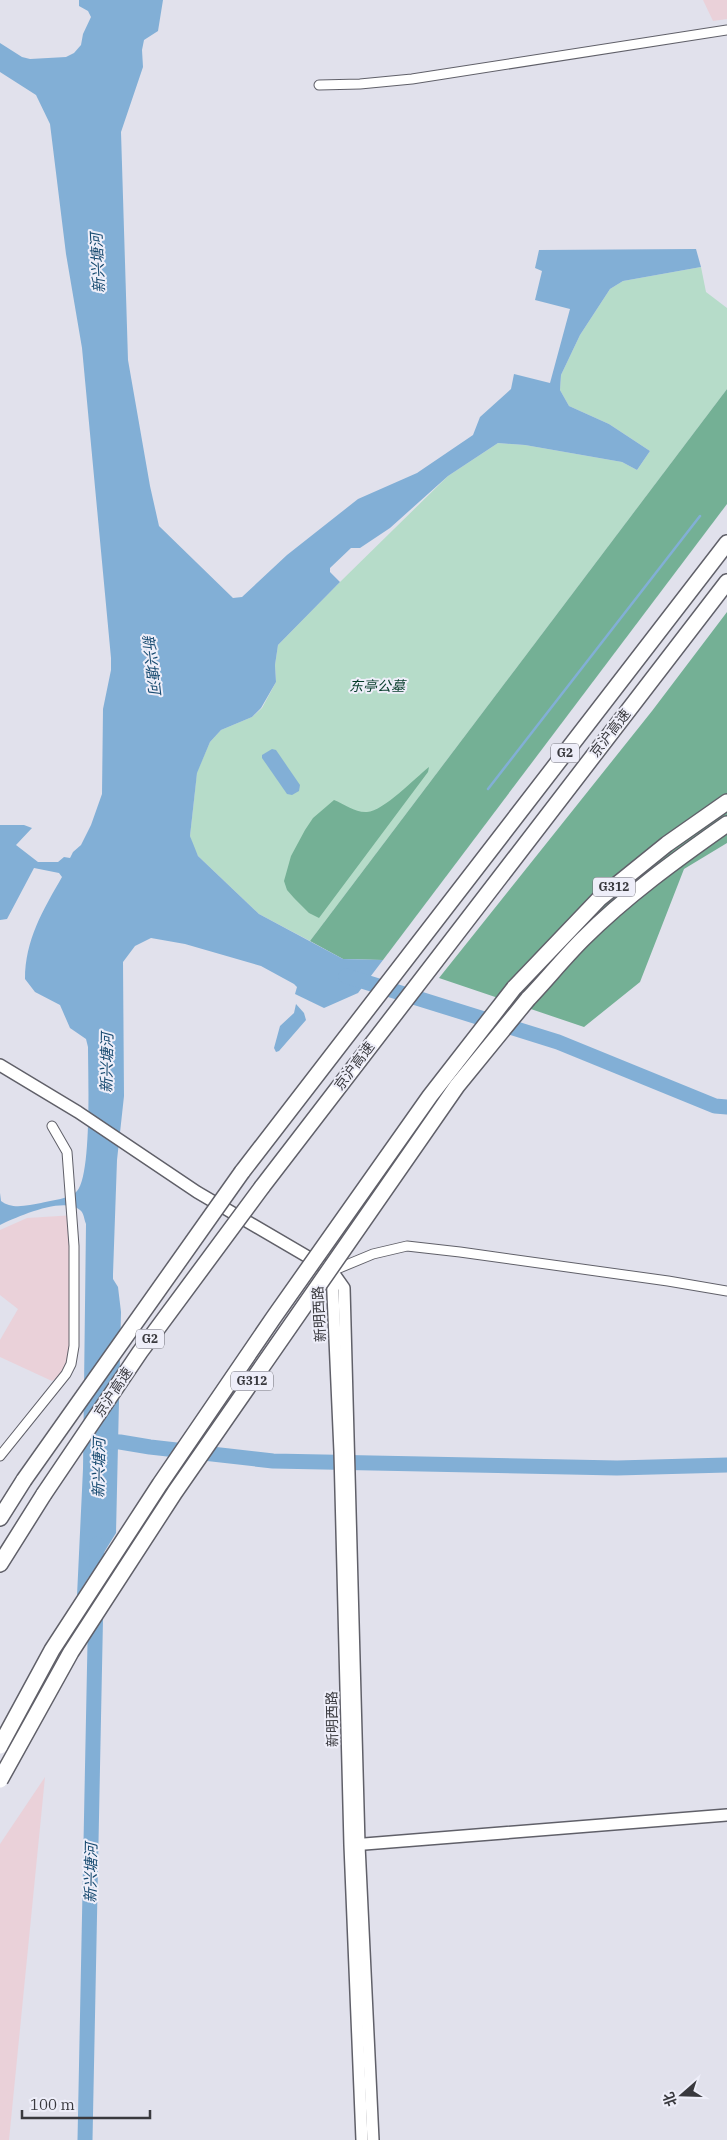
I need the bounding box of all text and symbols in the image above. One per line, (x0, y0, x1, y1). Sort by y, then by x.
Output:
water label: 新兴塘河 (86, 230, 109, 293)
water label: 新兴塘河 (138, 633, 165, 698)
park label: 东亭公墓 (349, 677, 407, 695)
street label: 京沪高速 (586, 705, 634, 761)
road number: G2 (551, 744, 579, 762)
road number: G312 (593, 878, 635, 896)
water label: 新兴塘河 (96, 1030, 117, 1093)
street label: 京沪高速 (330, 1038, 378, 1094)
street label: 新明西路 (309, 1286, 329, 1342)
road number: G2 (136, 1330, 164, 1348)
street label: 京沪高速 (90, 1364, 136, 1420)
road number: G312 (231, 1372, 273, 1390)
water label: 新兴塘河 (88, 1435, 109, 1498)
street label: 新明西路 (323, 1691, 341, 1747)
water label: 新兴塘河 (80, 1840, 101, 1903)
north arrow (657, 2070, 707, 2120)
scale bar (22, 2088, 150, 2120)
text: 北 (659, 2090, 681, 2109)
text: 100 m (30, 2095, 75, 2114)

